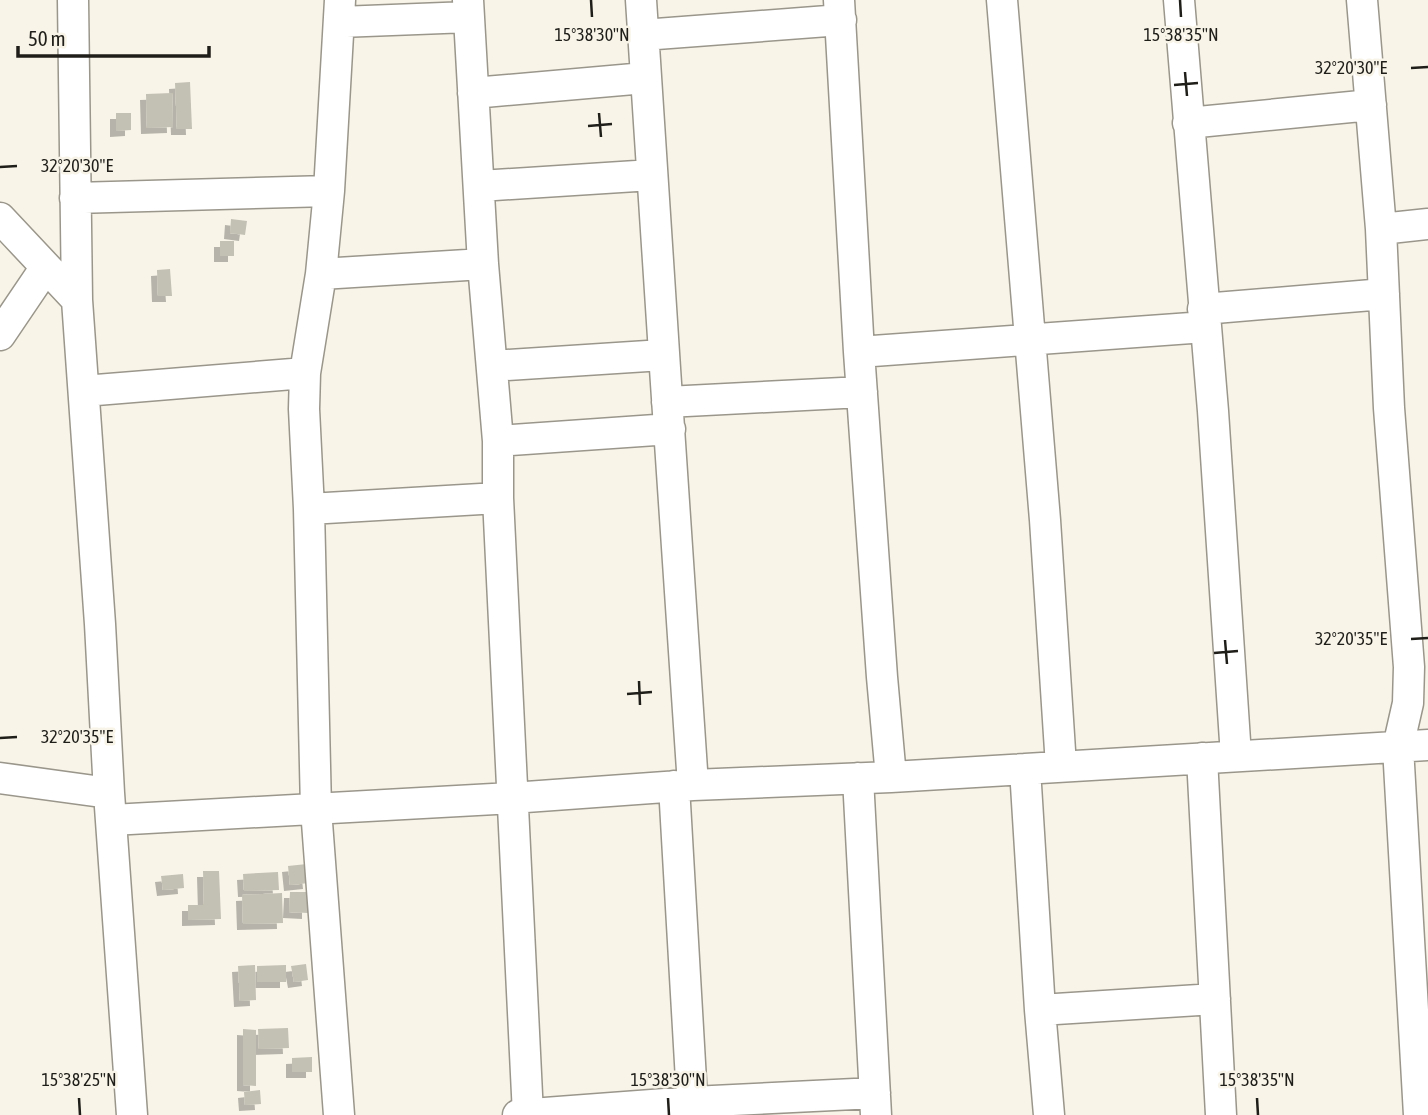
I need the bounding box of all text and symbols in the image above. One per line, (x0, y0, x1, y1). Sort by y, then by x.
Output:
scale bar (18, 14, 208, 58)
text: 15°38'30"N (554, 24, 630, 45)
text: 15°38'35"N (1143, 24, 1219, 45)
text: 50 m (28, 26, 66, 50)
text: 32°20'30"E (1315, 57, 1387, 78)
text: 32°20'30"E (41, 155, 113, 176)
text: 32°20'35"E (1315, 628, 1387, 649)
text: 32°20'35"E (41, 726, 113, 747)
text: 15°38'25"N (41, 1069, 117, 1090)
text: 15°38'30"N (630, 1069, 706, 1090)
text: 15°38'35"N (1219, 1069, 1295, 1090)

